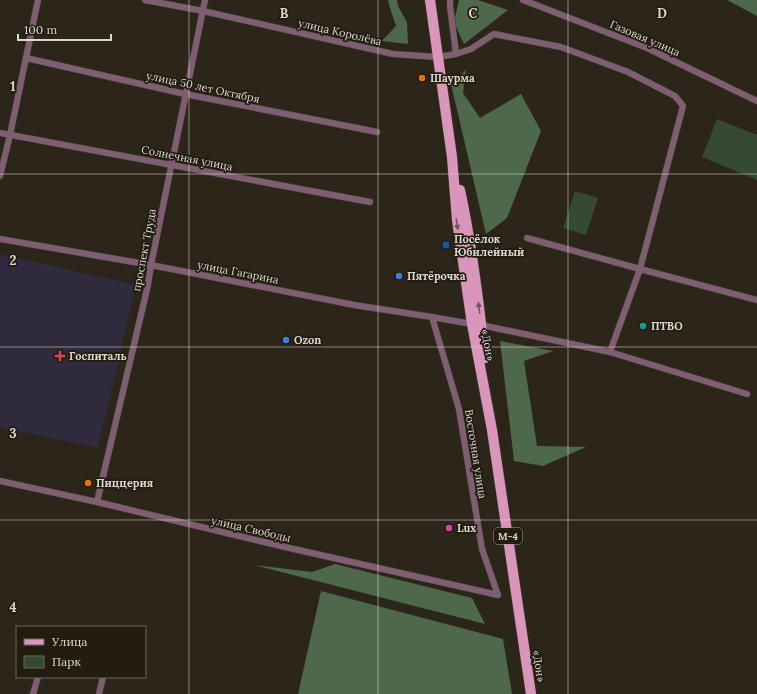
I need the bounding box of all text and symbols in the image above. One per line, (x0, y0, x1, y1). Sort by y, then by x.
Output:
text: B (280, 5, 289, 22)
text: C (469, 5, 478, 22)
text: D (657, 5, 667, 22)
scale bar (18, 16, 111, 42)
street label: улица Королёва (297, 16, 383, 48)
street label: Газовая улица (608, 17, 683, 59)
text: 100 m (24, 22, 57, 37)
street label: улица 50 лет Октября (145, 68, 261, 106)
place label: Шаурма (430, 71, 475, 85)
marker: Шаурма (417, 73, 427, 83)
text: 1 (10, 78, 16, 95)
street label: Солнечная улица (140, 142, 234, 174)
street label: проспект Труда (129, 207, 159, 293)
one-way arrow (454, 218, 461, 230)
place label: Посёлок Юбилейный (454, 232, 524, 259)
marker: Посёлок Юбилейный (441, 240, 451, 250)
text: 2 (10, 252, 17, 269)
street label: улица Гагарина (196, 257, 280, 287)
place label: Пятёрочка (407, 269, 466, 283)
marker: Пятёрочка (394, 271, 404, 281)
one-way arrow (476, 302, 482, 314)
place label: ПТВО (651, 319, 683, 333)
marker: ПТВО (638, 321, 648, 331)
street label: «Дон» (478, 328, 498, 362)
place label: Ozon (294, 333, 321, 347)
marker: Ozon (281, 335, 291, 345)
place label: Госпиталь (69, 349, 127, 363)
marker: Госпиталь (54, 350, 66, 362)
street label: Восточная улица (462, 408, 490, 500)
text: 3 (9, 425, 17, 442)
place label: Пиццерия (96, 476, 154, 490)
marker: Пиццерия (83, 478, 93, 488)
street label: улица Свободы (210, 513, 292, 545)
place label: Lux (457, 521, 476, 535)
marker: Lux (444, 523, 454, 533)
road number: М-4 (494, 528, 522, 544)
text: 4 (9, 599, 17, 616)
legend (16, 626, 146, 678)
text: Улица (51, 634, 88, 649)
street label: «Дон» (530, 649, 548, 683)
text: Парк (52, 654, 81, 669)

